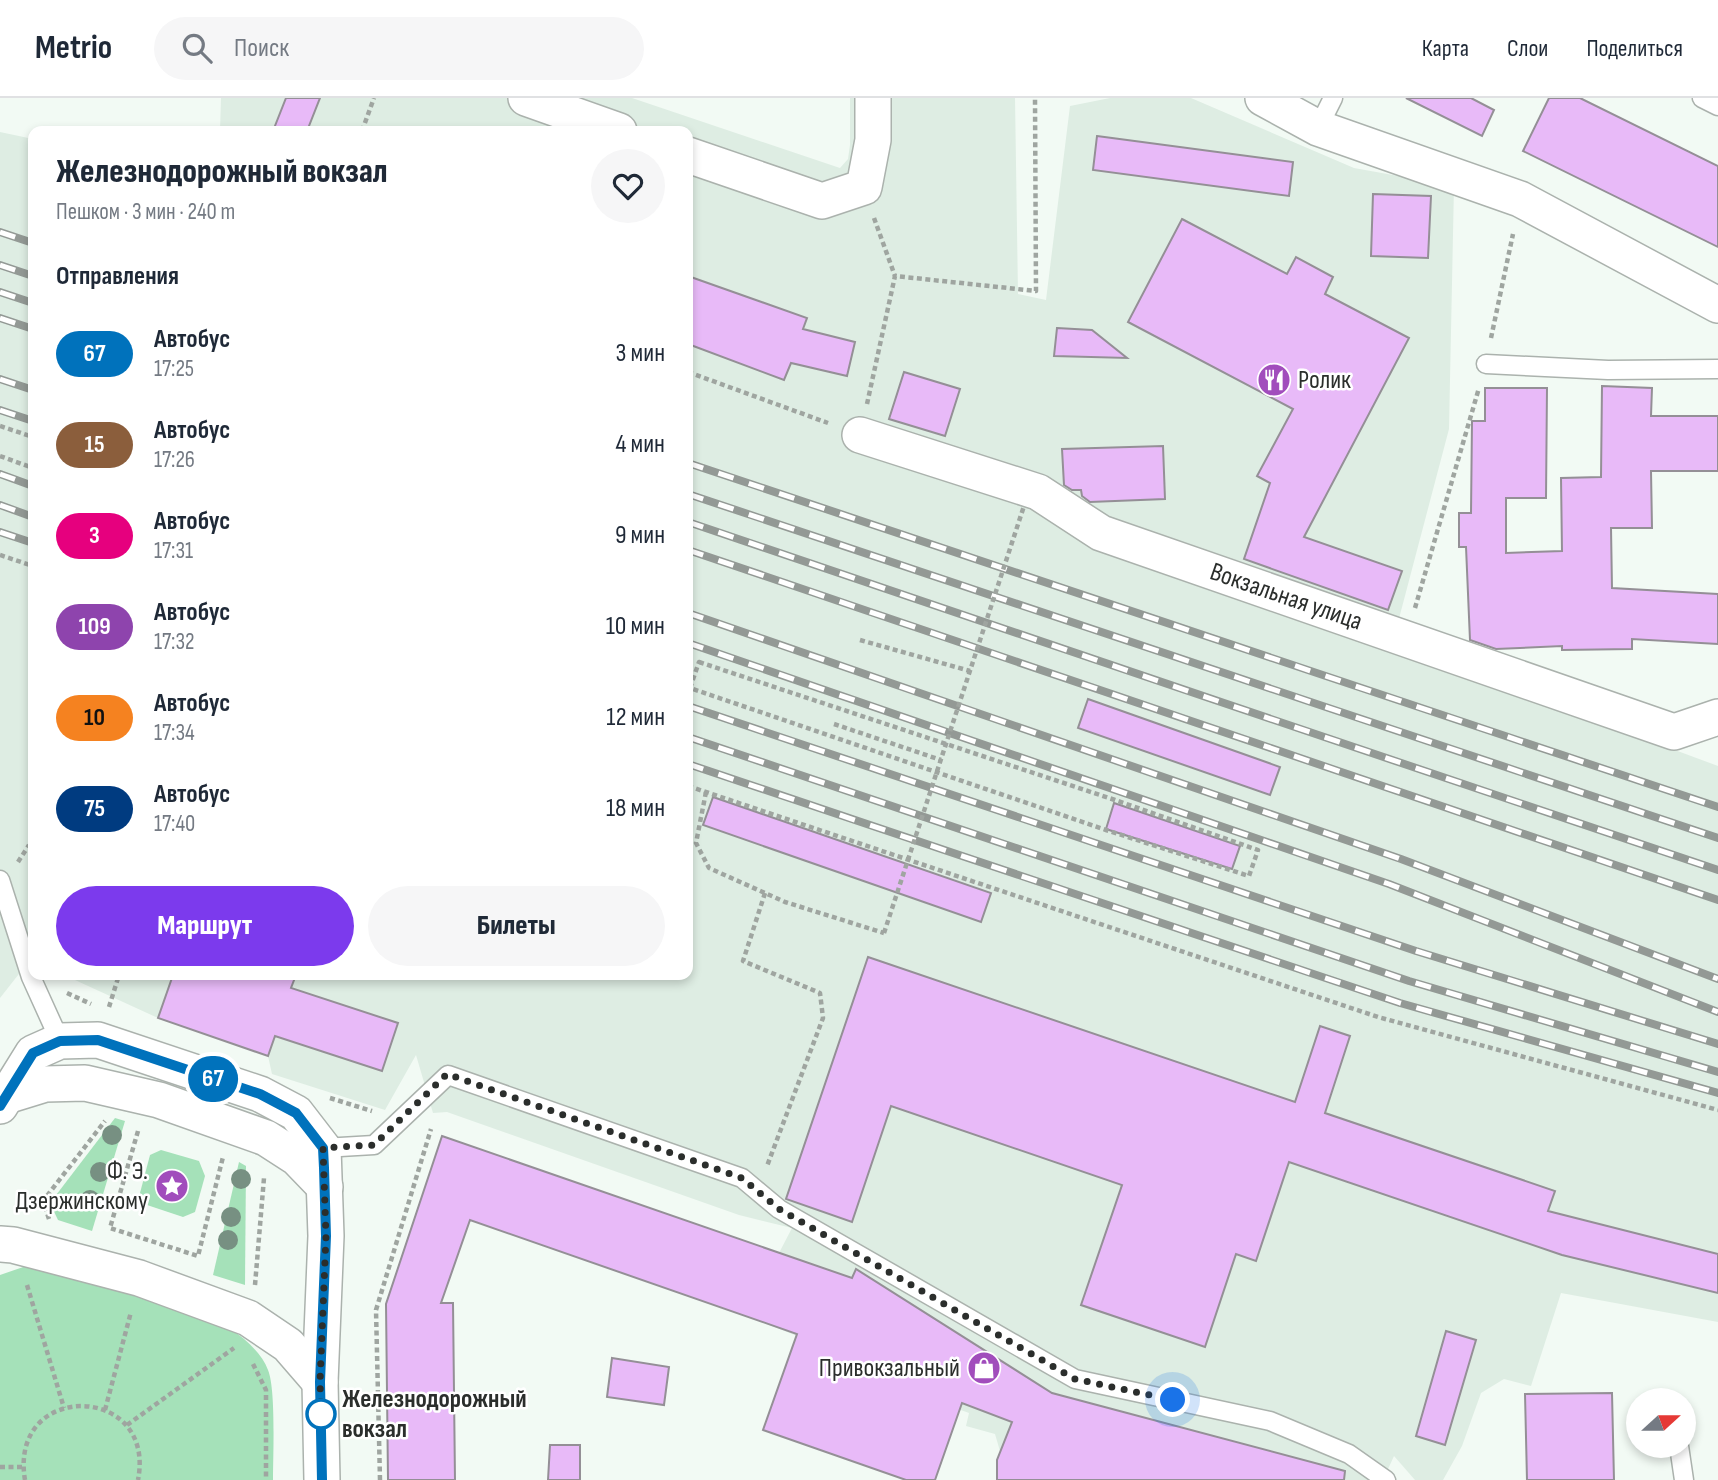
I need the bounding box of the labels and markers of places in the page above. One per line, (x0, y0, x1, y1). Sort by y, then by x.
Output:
restaurant icon: Ролик (1255, 361, 1293, 399)
place label: Ролик (1298, 365, 1351, 396)
place label: Ф. Э. Дзержинскому (16, 1156, 148, 1217)
place icon: Ф. Э. Дзержинскому (153, 1167, 191, 1205)
shop icon: Привокзальный (965, 1349, 1003, 1387)
place label: Привокзальный (819, 1353, 960, 1384)
place label: Железнодорожный вокзал (342, 1384, 527, 1445)
marker: Железнодорожный вокзал (306, 1399, 336, 1429)

